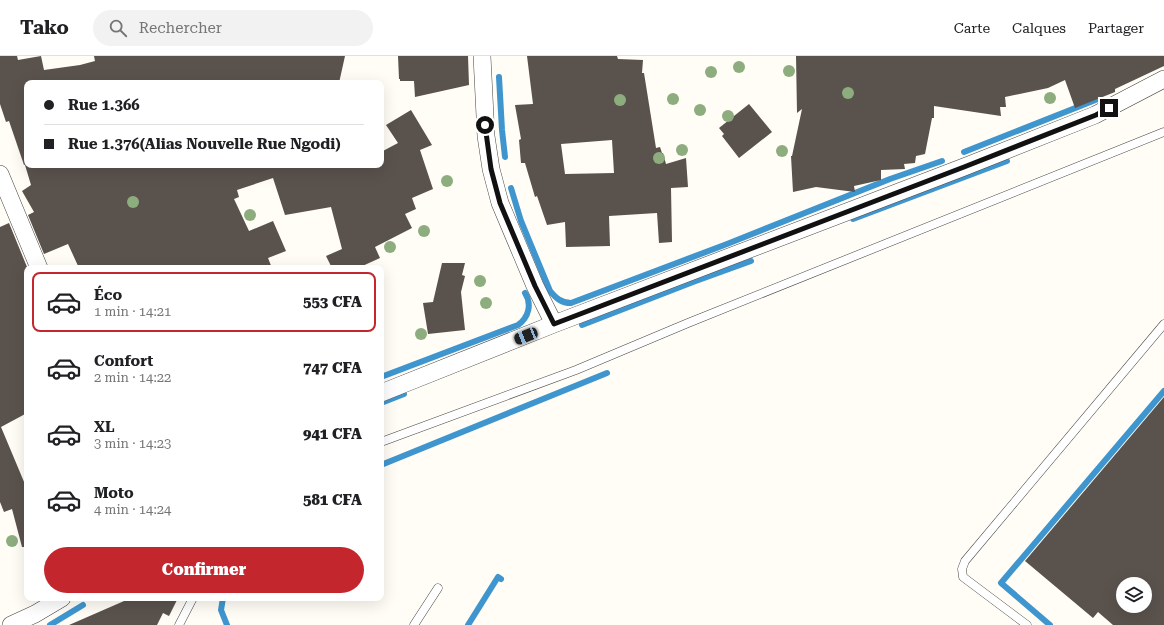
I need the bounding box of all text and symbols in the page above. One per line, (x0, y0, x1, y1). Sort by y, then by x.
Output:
search box (93, 10, 373, 46)
text: Tako (20, 16, 69, 39)
icon: search (107, 17, 129, 39)
text: Rechercher (139, 19, 222, 37)
text: Carte (954, 20, 990, 36)
text: Calques (1012, 20, 1066, 36)
text: Partager (1088, 20, 1144, 36)
text: Rue 1.366 (68, 96, 140, 114)
route end (1100, 99, 1118, 117)
route start (476, 116, 494, 134)
text: Rue 1.376(Alias Nouvelle Rue Ngodi) (68, 135, 341, 153)
icon: car (46, 284, 82, 320)
text: Éco (94, 286, 122, 304)
text: 553 CFA (303, 293, 362, 311)
text: 1 min · 14:21 (94, 304, 171, 319)
car (513, 326, 539, 346)
icon: car (46, 350, 82, 386)
text: Confort (94, 352, 153, 370)
text: 747 CFA (303, 359, 362, 377)
text: 2 min · 14:22 (94, 370, 171, 385)
icon: car (46, 416, 82, 452)
text: XL (94, 418, 115, 436)
text: 941 CFA (303, 425, 362, 443)
text: 3 min · 14:23 (94, 436, 171, 451)
icon: car (46, 482, 82, 518)
text: Moto (94, 484, 134, 502)
text: 581 CFA (303, 491, 362, 509)
text: 4 min · 14:24 (94, 502, 171, 517)
button: Confirmer (44, 547, 364, 593)
map controls (1116, 577, 1152, 613)
button: layers (1116, 577, 1152, 613)

